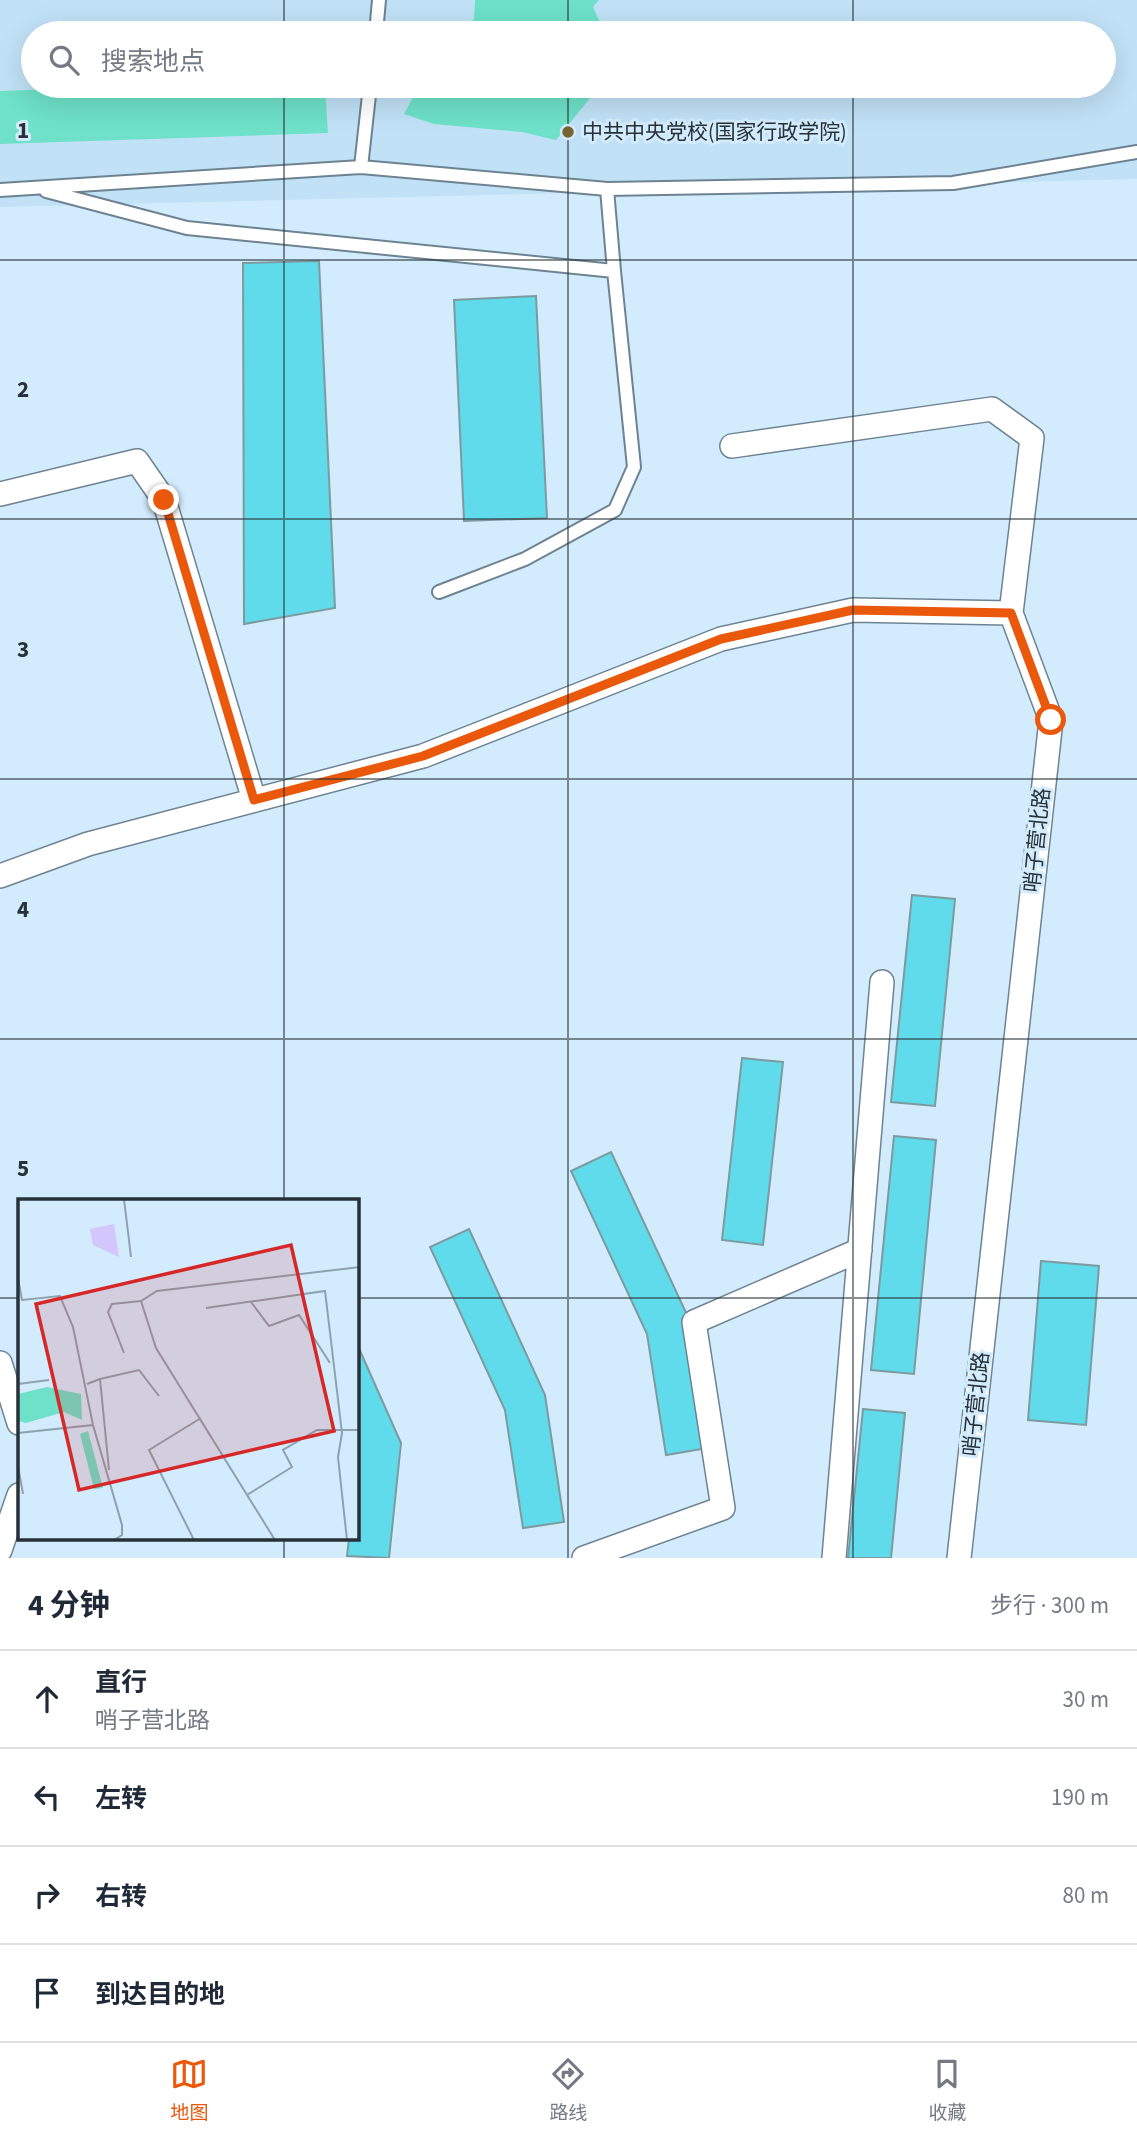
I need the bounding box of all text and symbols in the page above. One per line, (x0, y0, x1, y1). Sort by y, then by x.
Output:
search box (21, 21, 1116, 98)
icon: search (45, 41, 83, 79)
text: 搜索地点 (101, 43, 205, 80)
text: 1 (17, 114, 29, 147)
place label: 中共中央党校(国家行政学院) (582, 117, 847, 147)
marker: 中共中央党校(国家行政学院) (560, 124, 576, 140)
text: 2 (17, 373, 29, 406)
route end (148, 484, 179, 515)
text: 3 (17, 633, 29, 666)
route start (1035, 704, 1066, 735)
street label: 哨子营北路 (1017, 786, 1057, 894)
text: 4 (17, 893, 29, 926)
text: 5 (17, 1152, 29, 1185)
inset map (18, 1199, 359, 1540)
street label: 哨子营北路 (956, 1350, 996, 1458)
text: 4 分钟 (28, 1584, 110, 1627)
text: 步行 · 300 m (990, 1589, 1109, 1622)
text: 直行 (95, 1664, 147, 1701)
icon: ahead (28, 1680, 66, 1718)
text: 30 m (1062, 1683, 1109, 1716)
text: 哨子营北路 (95, 1704, 210, 1737)
icon: left (28, 1778, 66, 1816)
text: 左转 (95, 1780, 147, 1817)
text: 190 m (1051, 1781, 1109, 1814)
icon: right (28, 1876, 66, 1914)
text: 右转 (95, 1878, 147, 1915)
text: 80 m (1062, 1879, 1109, 1912)
icon: arrive (28, 1974, 66, 2012)
text: 到达目的地 (95, 1976, 225, 2013)
tab: 地图 (170, 2055, 209, 2127)
tab: 路线 (549, 2055, 588, 2127)
tab: 收藏 (928, 2055, 967, 2127)

